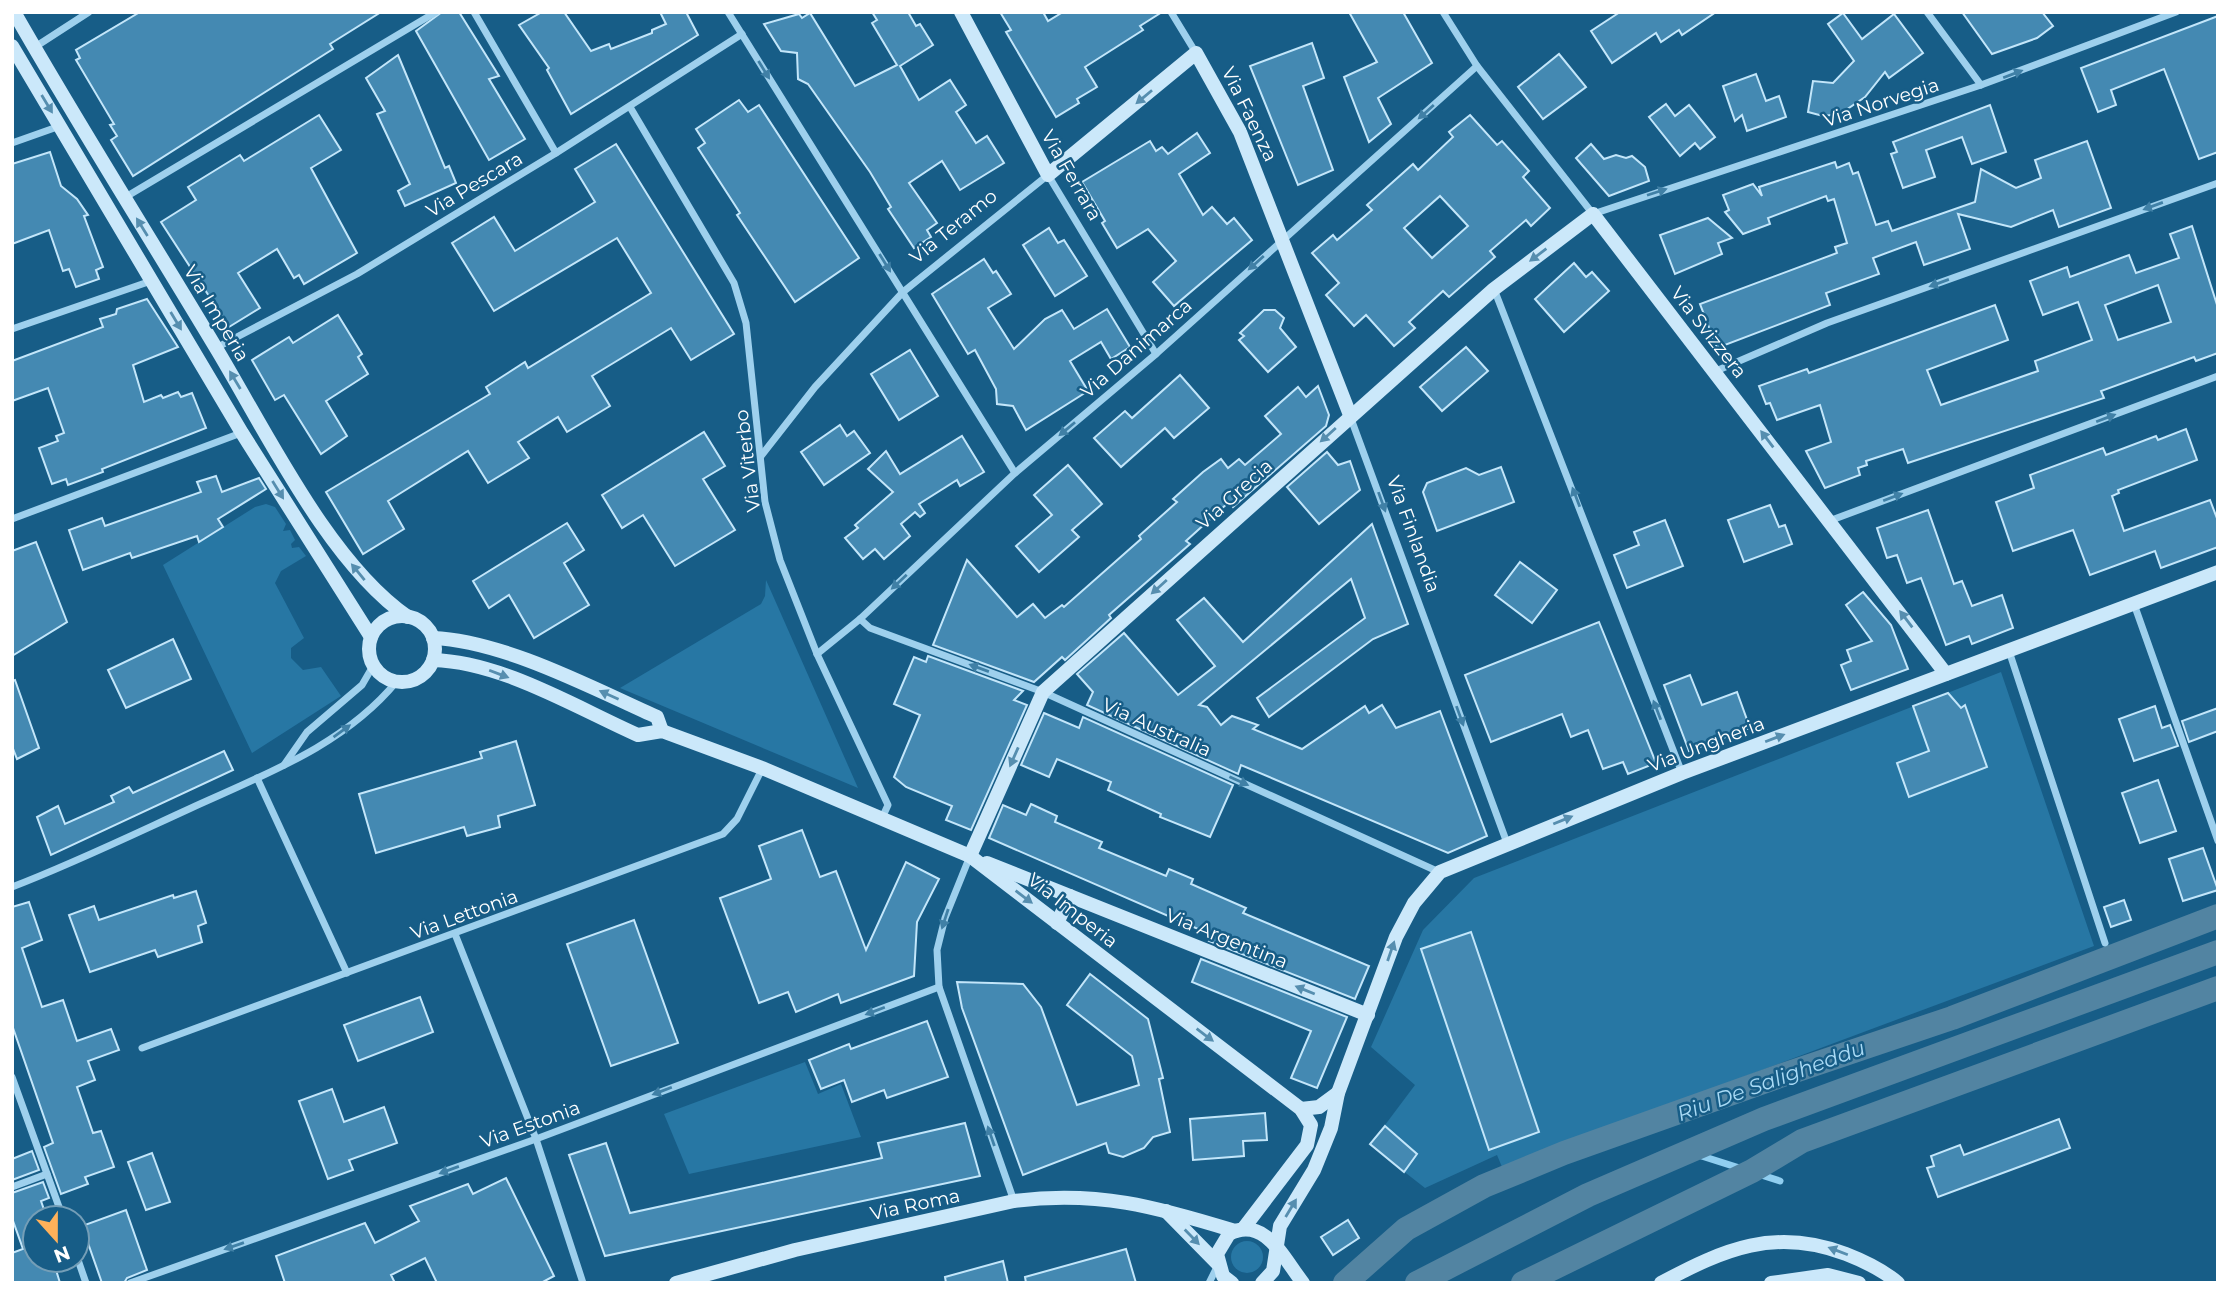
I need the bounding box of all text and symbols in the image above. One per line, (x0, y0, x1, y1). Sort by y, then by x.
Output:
one-way arrow (758, 61, 771, 80)
street label: Via Faenza (1217, 63, 1282, 165)
one-way arrow (2002, 68, 2023, 79)
street label: Via Norvegia (1820, 73, 1942, 132)
one-way arrow (1135, 89, 1152, 104)
one-way arrow (41, 95, 53, 114)
one-way arrow (1418, 103, 1435, 119)
street label: Via Ferrara (1036, 126, 1107, 225)
street label: Via Pescara (422, 147, 527, 222)
street label: Via Teramo (905, 184, 1002, 269)
one-way arrow (1647, 187, 1668, 197)
one-way arrow (2143, 201, 2164, 212)
one-way arrow (135, 217, 148, 236)
one-way arrow (1530, 248, 1548, 263)
one-way arrow (879, 253, 892, 273)
one-way arrow (1248, 255, 1265, 270)
street label: Via Imperia (179, 261, 254, 366)
one-way arrow (1929, 277, 1950, 288)
street label: Via Svizzera (1666, 282, 1752, 383)
street label: Via Danimarca (1076, 294, 1197, 403)
one-way arrow (169, 311, 181, 331)
one-way arrow (229, 371, 241, 390)
street label: Via Viterbo (730, 408, 765, 514)
one-way arrow (2096, 412, 2117, 423)
one-way arrow (1058, 421, 1075, 436)
one-way arrow (1319, 427, 1337, 443)
one-way arrow (1760, 430, 1774, 448)
street label: Via Grecia (1191, 454, 1277, 535)
street label: Via Finlandia (1382, 473, 1445, 596)
one-way arrow (271, 481, 284, 500)
one-way arrow (1570, 487, 1581, 508)
one-way arrow (1377, 492, 1388, 513)
one-way arrow (1883, 492, 1904, 503)
one-way arrow (350, 563, 365, 581)
one-way arrow (891, 574, 908, 590)
one-way arrow (1150, 579, 1168, 595)
one-way arrow (1899, 610, 1913, 628)
one-way arrow (968, 663, 989, 674)
one-way arrow (488, 668, 509, 679)
one-way arrow (598, 689, 619, 700)
street label: Via Australia (1099, 693, 1215, 762)
one-way arrow (1652, 699, 1663, 720)
one-way arrow (1455, 705, 1466, 726)
street label: Via Ungheria (1645, 712, 1768, 777)
one-way arrow (333, 724, 351, 738)
one-way arrow (1765, 733, 1786, 744)
one-way arrow (1008, 746, 1019, 767)
one-way arrow (1229, 775, 1249, 787)
one-way arrow (1553, 815, 1574, 826)
street label: Via Imperia (1023, 868, 1122, 953)
street label: Via Lettonia (407, 884, 521, 945)
one-way arrow (1015, 890, 1033, 904)
street label: Via Argentina (1162, 904, 1291, 973)
one-way arrow (940, 909, 950, 930)
one-way arrow (1386, 940, 1397, 961)
one-way arrow (1294, 984, 1315, 995)
one-way arrow (865, 1006, 886, 1017)
one-way arrow (1195, 1028, 1213, 1043)
water label: Riu De Saligheddu (1673, 1035, 1868, 1126)
one-way arrow (652, 1086, 673, 1097)
street label: Via Estonia (477, 1096, 583, 1153)
one-way arrow (985, 1126, 996, 1147)
one-way arrow (438, 1165, 459, 1176)
street label: Via Roma (868, 1184, 962, 1225)
one-way arrow (1285, 1198, 1297, 1217)
north arrow (21, 1204, 91, 1274)
one-way arrow (1183, 1228, 1199, 1245)
text: N (51, 1241, 73, 1268)
one-way arrow (224, 1241, 245, 1252)
one-way arrow (1827, 1246, 1848, 1257)

